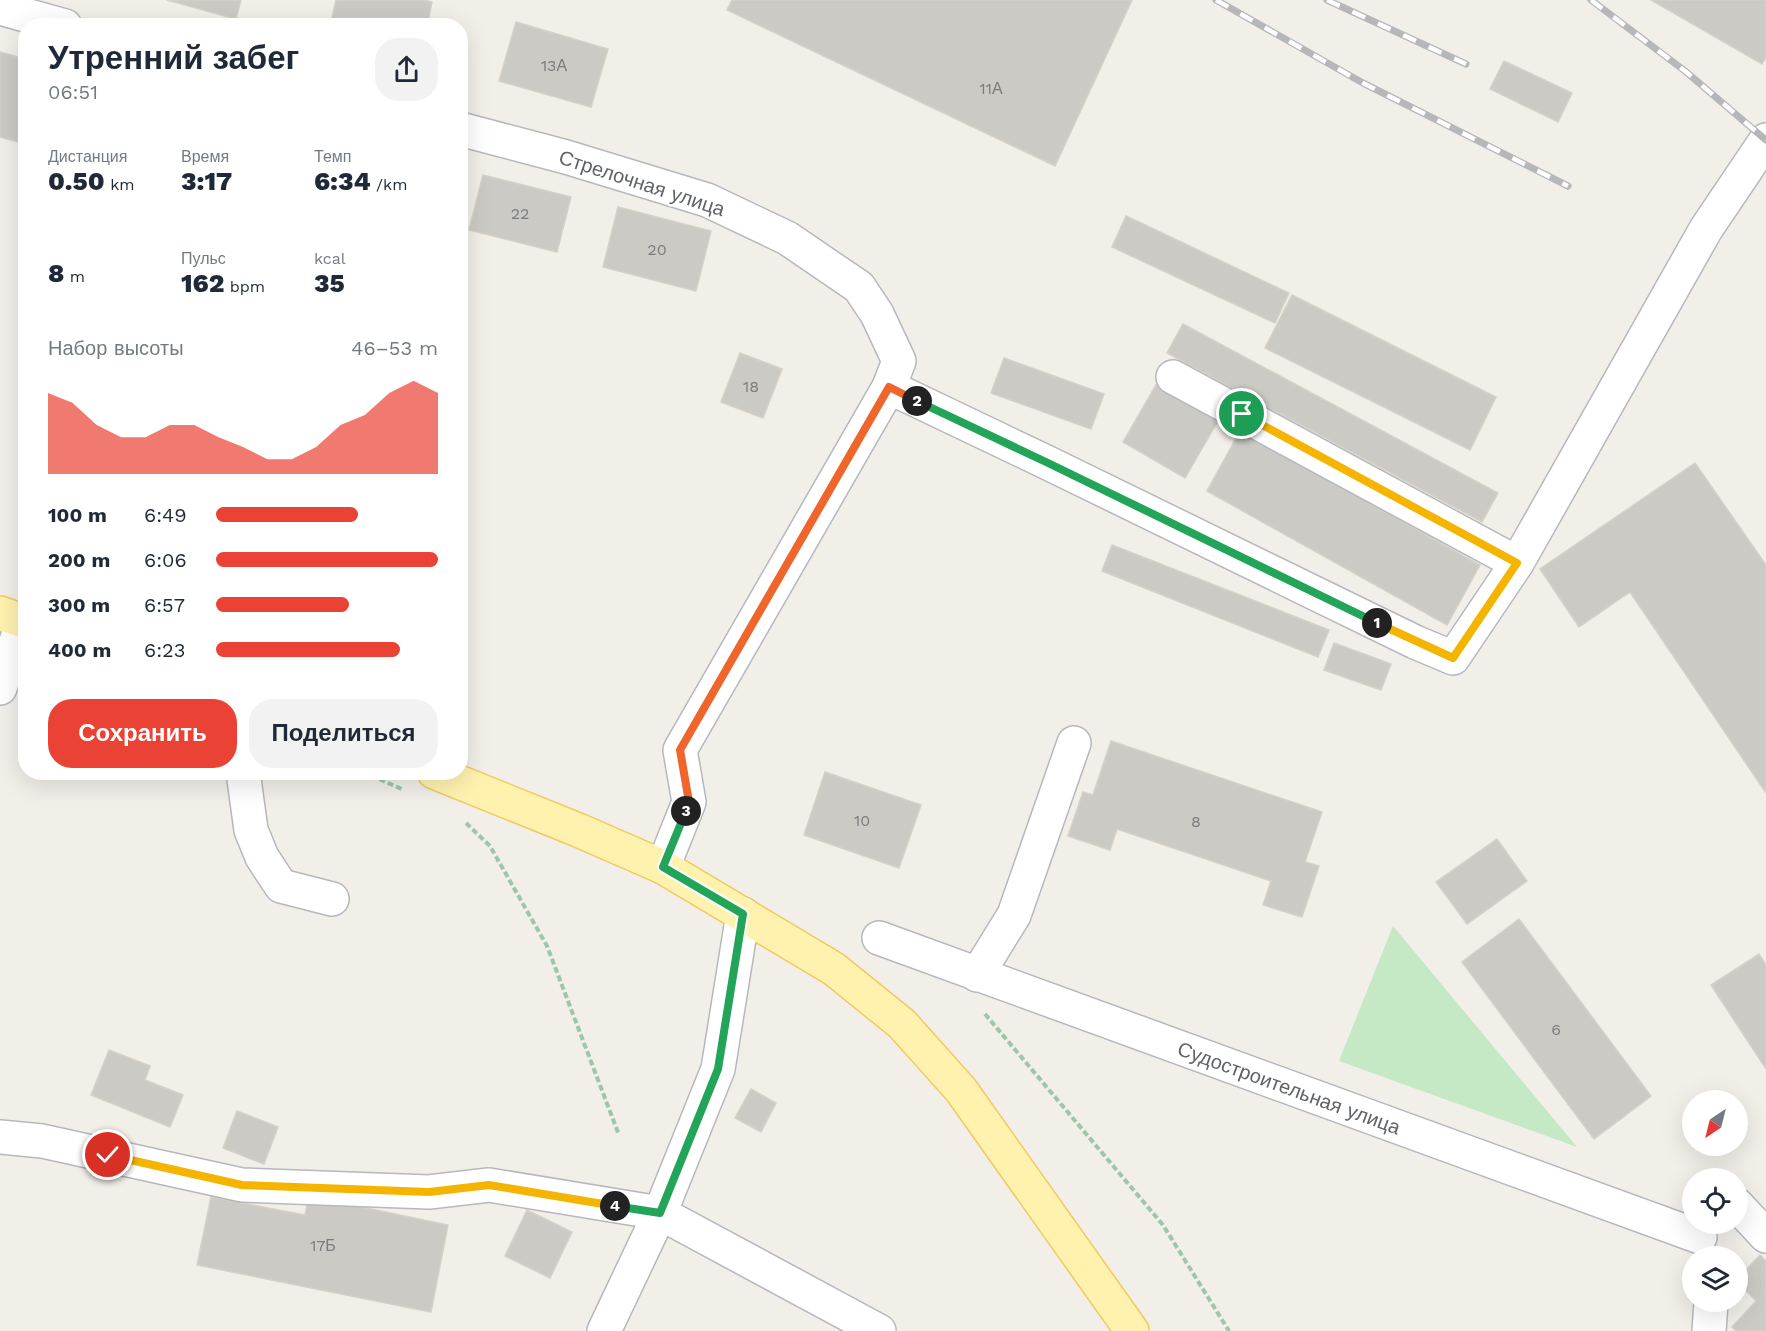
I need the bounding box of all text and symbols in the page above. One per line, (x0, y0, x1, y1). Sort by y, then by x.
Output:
text: Утренний забег (48, 38, 299, 77)
button: share (375, 38, 438, 101)
house number: 13А (541, 56, 567, 75)
house number: 11А (979, 79, 1003, 98)
text: 06:51 (48, 80, 98, 104)
street label: Стрелочная улица (556, 145, 729, 221)
text: Дистанция (48, 147, 127, 166)
text: Время (181, 147, 229, 166)
text: Темп (314, 147, 351, 166)
text: 0.50 (48, 166, 105, 196)
text: 3:17 (181, 166, 232, 196)
text: 6:34 (314, 166, 371, 196)
text: km (105, 175, 134, 194)
text: /km (371, 175, 407, 194)
house number: 22 (511, 204, 529, 223)
house number: 20 (647, 240, 667, 259)
text: Пульс (181, 249, 226, 268)
text: kcal (314, 249, 346, 268)
text: 8 (48, 258, 64, 288)
text: m (64, 267, 85, 286)
text: 162 (181, 268, 224, 298)
text: 35 (314, 268, 345, 298)
text: bpm (224, 277, 265, 296)
text: Набор высоты (48, 336, 184, 360)
text: 46–53 m (351, 336, 438, 360)
house number: 18 (743, 377, 759, 396)
pin: 2 (902, 386, 932, 416)
pin (1216, 388, 1267, 439)
text: 2 (912, 391, 922, 410)
icon: arrive (1225, 397, 1258, 430)
text: 100 m (48, 503, 107, 527)
text: 6:49 (144, 503, 187, 527)
text: 200 m (48, 548, 110, 572)
text: 6:06 (144, 548, 187, 572)
text: 300 m (48, 593, 110, 617)
text: 6:57 (144, 593, 185, 617)
pin: 1 (1362, 608, 1392, 638)
text: 1 (1374, 613, 1380, 632)
text: 400 m (48, 638, 111, 662)
text: 6:23 (144, 638, 185, 662)
button: Сохранить (48, 699, 237, 768)
button: Поделиться (249, 699, 438, 768)
pin: 3 (671, 796, 701, 826)
text: 3 (681, 801, 691, 820)
house number: 10 (854, 811, 870, 830)
house number: 8 (1191, 812, 1201, 831)
house number: 6 (1551, 1020, 1561, 1039)
street label: Судостроительная улица (1174, 1036, 1405, 1140)
north arrow (1682, 1090, 1748, 1156)
map controls (1682, 1090, 1748, 1312)
pin (82, 1129, 133, 1180)
icon: check (91, 1138, 124, 1171)
button: locate (1682, 1168, 1748, 1234)
pin: 4 (600, 1191, 630, 1221)
text: 4 (610, 1196, 620, 1215)
house number: 17Б (310, 1236, 336, 1255)
button: layers (1682, 1246, 1748, 1312)

